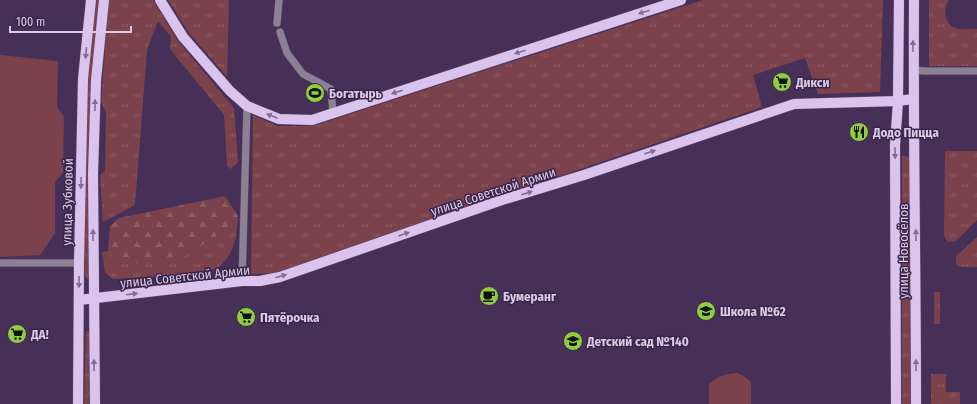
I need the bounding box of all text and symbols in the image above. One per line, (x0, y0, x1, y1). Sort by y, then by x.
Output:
scale bar (10, 8, 131, 34)
one-way arrow (638, 9, 650, 15)
text: 100 m (16, 15, 45, 29)
one-way arrow (910, 39, 916, 52)
one-way arrow (82, 47, 89, 59)
one-way arrow (514, 49, 526, 55)
supermarket icon: Дикси (771, 71, 793, 93)
place label: Дикси (795, 75, 830, 90)
sports icon: Богатырь (304, 82, 326, 104)
place label: Богатырь (329, 86, 382, 101)
one-way arrow (390, 89, 402, 95)
one-way arrow (92, 98, 98, 111)
one-way arrow (265, 113, 277, 119)
restaurant icon: Додо Пицца (848, 121, 870, 143)
place label: Додо Пицца (872, 125, 939, 140)
one-way arrow (892, 147, 898, 160)
one-way arrow (645, 149, 657, 155)
street label: улица Зубковой (59, 158, 76, 246)
street label: улица Советской Армии (429, 164, 557, 219)
one-way arrow (78, 177, 84, 190)
one-way arrow (521, 190, 533, 196)
street label: улица Новосёлов (896, 203, 911, 299)
one-way arrow (90, 228, 96, 241)
one-way arrow (912, 229, 919, 241)
one-way arrow (398, 231, 410, 237)
street label: улица Советской Армии (119, 262, 251, 291)
one-way arrow (274, 273, 287, 279)
one-way arrow (76, 276, 82, 289)
cafe icon: Бумеранг (478, 285, 500, 307)
place label: Бумеранг (503, 289, 557, 304)
one-way arrow (126, 291, 138, 298)
school or university icon: Школа №62 (695, 300, 717, 322)
place label: Школа №62 (720, 304, 786, 319)
supermarket icon: Пятёрочка (235, 306, 257, 328)
place label: Пятёрочка (260, 310, 320, 325)
supermarket icon: ДА! (6, 323, 28, 345)
place label: ДА! (30, 327, 49, 342)
school or university icon: Детский сад №140 (562, 330, 584, 352)
place label: Детский сад №140 (586, 334, 689, 349)
one-way arrow (91, 358, 97, 371)
one-way arrow (913, 358, 919, 371)

